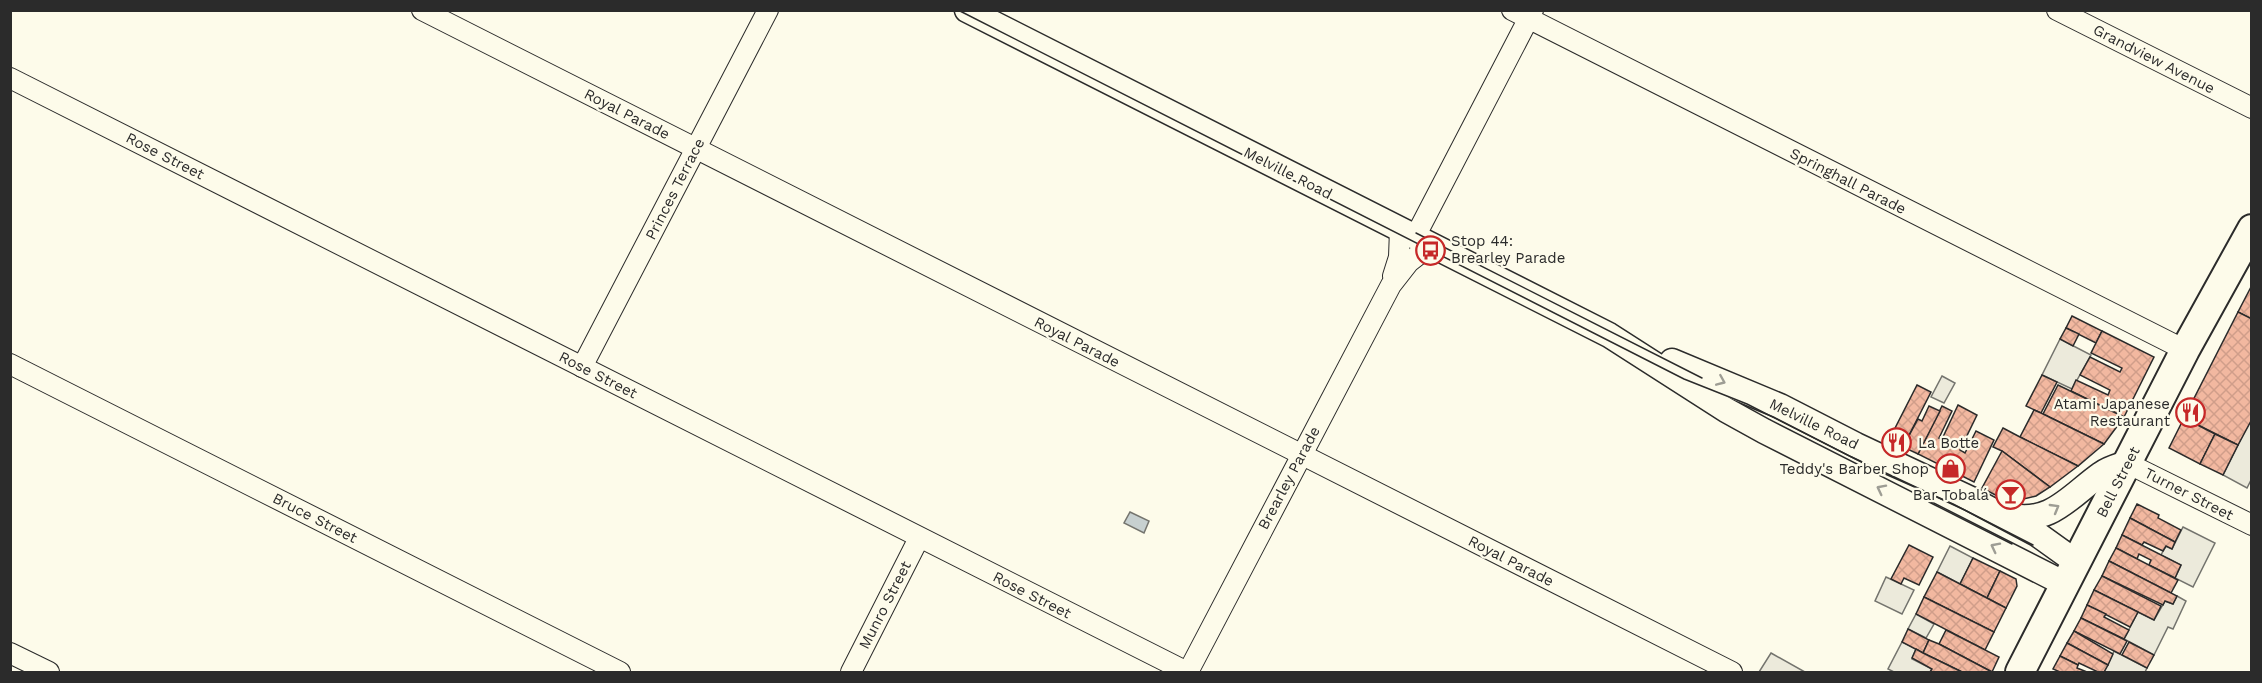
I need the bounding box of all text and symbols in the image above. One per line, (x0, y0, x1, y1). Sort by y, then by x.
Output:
street label: Grandview Avenue (2090, 21, 2218, 97)
street label: Royal Parade (581, 85, 673, 143)
street label: Rose Street (123, 129, 208, 184)
street label: Princes Terrace (642, 135, 708, 243)
street label: Melville Road (1241, 143, 1335, 203)
street label: Springhall Parade (1787, 144, 1909, 218)
place label: Stop 44: Brearley Parade (1451, 232, 1565, 267)
bus stop icon: Stop 44: Brearley Parade (1414, 234, 1446, 266)
street label: Royal Parade (1031, 313, 1123, 371)
street label: Rose Street (556, 348, 641, 403)
one-way arrow (1715, 374, 1726, 386)
street label: Melville Road (1766, 395, 1862, 453)
place label: Atami Japanese Restaurant (2054, 395, 2171, 430)
restaurant icon: Atami Japanese Restaurant (2175, 397, 2207, 429)
street label: Brearley Parade (1254, 423, 1324, 533)
restaurant icon: La Botte (1881, 427, 1913, 459)
place label: La Botte (1918, 434, 1979, 452)
street label: Bell Street (2092, 443, 2144, 521)
shop icon: Teddy's Barber Shop (1934, 453, 1966, 485)
place label: Teddy's Barber Shop (1779, 460, 1929, 478)
street label: Turner Street (2141, 464, 2237, 524)
bar icon: Bar Tobalá (1994, 479, 2026, 511)
one-way arrow (1876, 485, 1887, 497)
place label: Bar Tobalá (1913, 486, 1990, 504)
street label: Bruce Street (270, 489, 361, 547)
one-way arrow (2049, 504, 2059, 516)
street label: Royal Parade (1465, 532, 1557, 590)
one-way arrow (1990, 543, 2001, 554)
street label: Munro Street (855, 557, 915, 652)
street label: Rose Street (990, 568, 1075, 623)

